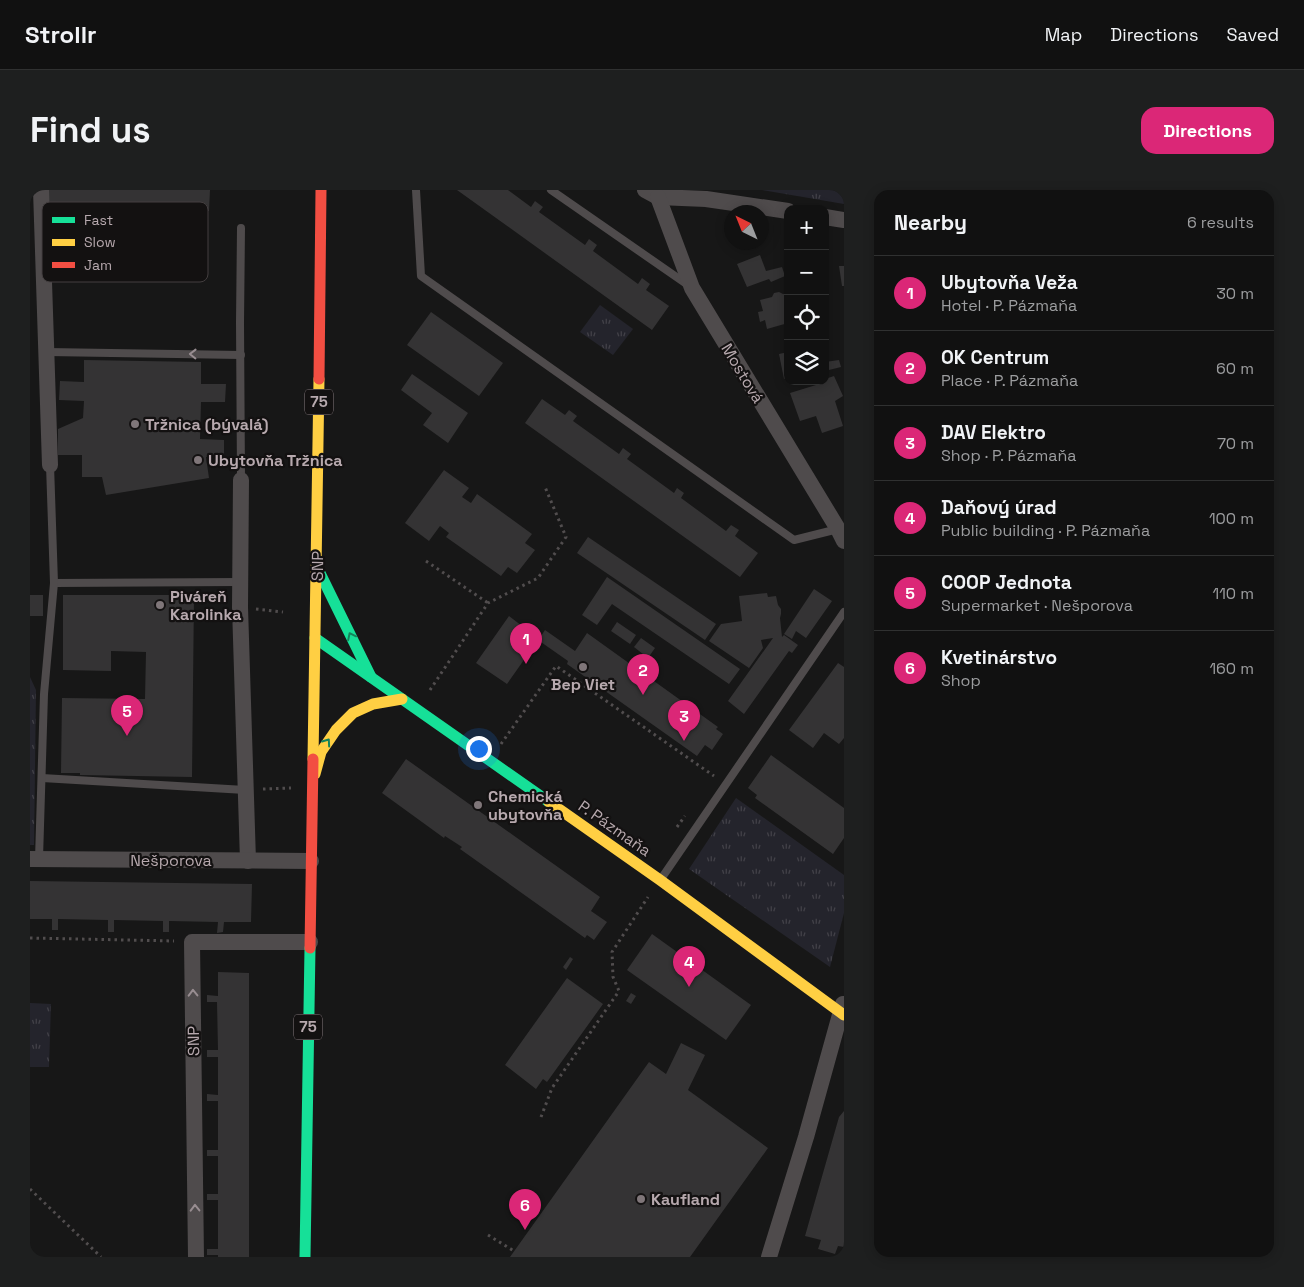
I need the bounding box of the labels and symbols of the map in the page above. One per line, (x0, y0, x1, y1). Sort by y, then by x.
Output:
legend (42, 202, 208, 282)
north arrow (724, 205, 769, 250)
text: Fast (84, 211, 113, 229)
text: Slow (84, 233, 116, 251)
text: Jam (84, 256, 112, 274)
street label: Mostová (717, 339, 769, 407)
one-way arrow (188, 349, 196, 360)
road number: 75 (305, 390, 333, 414)
place label: Tržnica (bývalá) (145, 414, 268, 435)
marker: Tržnica (bývalá) (129, 418, 141, 430)
place label: Ubytovňa Tržnica (208, 450, 343, 471)
marker: Ubytovňa Tržnica (192, 454, 204, 466)
street label: SNP (307, 550, 328, 581)
place label: Piváreň Karolinka (170, 586, 242, 625)
marker: Piváreň Karolinka (154, 599, 166, 611)
pin: 1 (510, 623, 542, 664)
one-way arrow (347, 632, 357, 641)
pin: 2 (627, 654, 659, 695)
marker: Bep Viet (577, 661, 589, 673)
place label: Bep Viet (551, 674, 615, 695)
pin: 5 (111, 695, 143, 736)
pin: 3 (668, 700, 700, 741)
your location (466, 736, 492, 762)
one-way arrow (321, 739, 330, 748)
place label: Chemická ubytovňa (488, 786, 563, 825)
street label: P. Pázmaňa (574, 796, 655, 861)
marker: Chemická ubytovňa (472, 799, 484, 811)
street label: Nešporova (130, 850, 212, 871)
pin: 4 (673, 946, 705, 987)
one-way arrow (188, 989, 198, 997)
road number: 75 (294, 1014, 322, 1040)
street label: SNP (183, 1025, 204, 1056)
pin: 6 (509, 1189, 541, 1230)
place label: Kaufland (651, 1189, 720, 1210)
marker: Kaufland (635, 1193, 647, 1205)
one-way arrow (190, 1204, 200, 1212)

